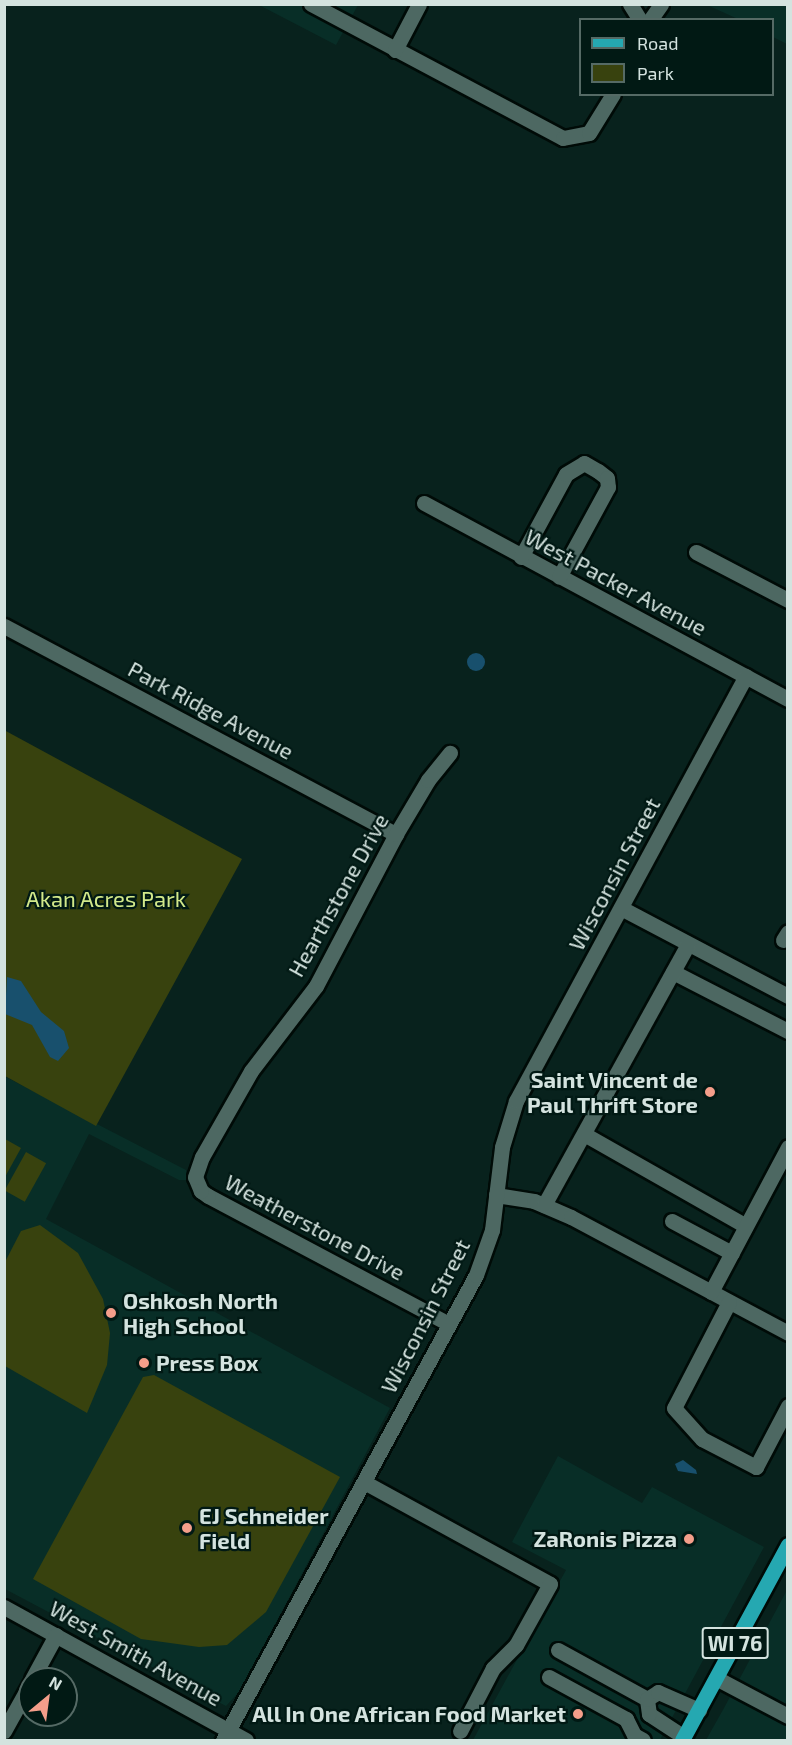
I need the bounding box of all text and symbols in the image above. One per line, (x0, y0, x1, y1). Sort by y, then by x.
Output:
legend (579, 18, 774, 96)
text: Road (637, 32, 678, 54)
text: Park (637, 62, 674, 84)
street label: West Packer Avenue (520, 523, 712, 641)
street label: Park Ridge Avenue (123, 655, 299, 765)
street label: Wisconsin Street (563, 793, 665, 955)
street label: Hearthstone Drive (282, 809, 394, 981)
park label: Akan Acres Park (26, 886, 186, 912)
place label: Saint Vincent de Paul Thrift Store (526, 1066, 698, 1118)
marker: Saint Vincent de Paul Thrift Store (703, 1085, 717, 1099)
street label: Weatherstone Drive (221, 1168, 409, 1286)
street label: Wisconsin Street (375, 1235, 475, 1397)
place label: Oshkosh North High School (123, 1287, 278, 1338)
marker: Oshkosh North High School (104, 1306, 118, 1320)
place label: Press Box (156, 1350, 259, 1376)
marker: Press Box (137, 1356, 151, 1370)
place label: EJ Schneider Field (199, 1502, 329, 1554)
marker: EJ Schneider Field (180, 1521, 194, 1535)
place label: ZaRonis Pizza (533, 1526, 677, 1552)
marker: ZaRonis Pizza (682, 1532, 696, 1546)
street label: West Smith Avenue (45, 1595, 227, 1711)
road number: WI 76 (700, 1625, 770, 1661)
north arrow (18, 1667, 78, 1727)
text: N (46, 1671, 66, 1694)
place label: All In One African Food Market (251, 1701, 566, 1727)
marker: All In One African Food Market (571, 1707, 585, 1721)

